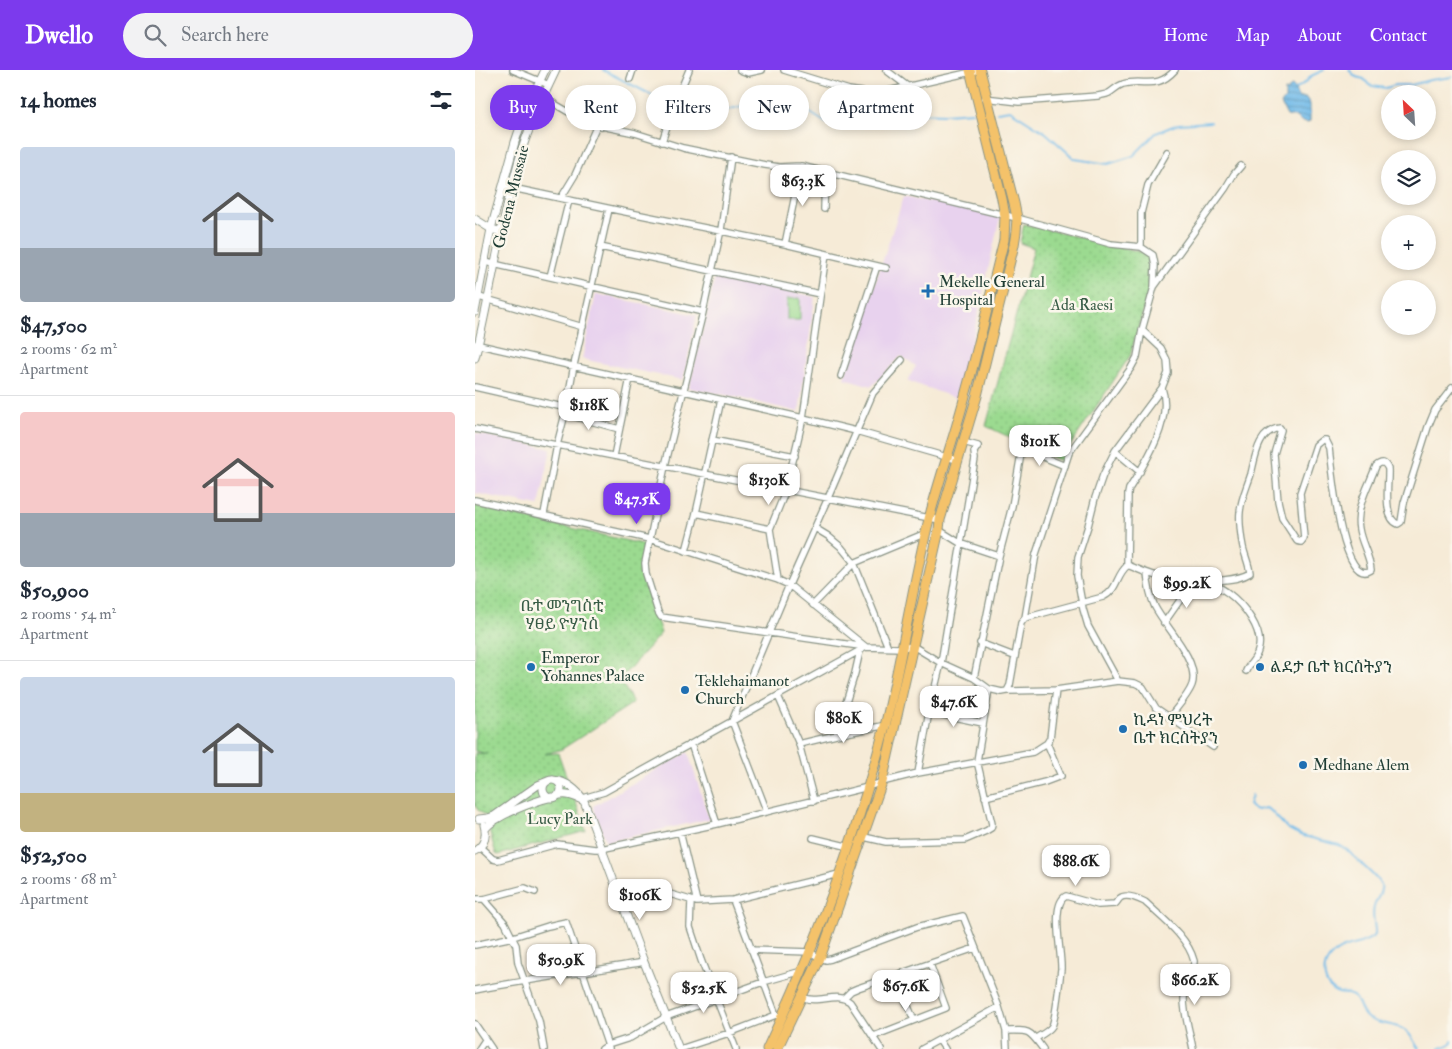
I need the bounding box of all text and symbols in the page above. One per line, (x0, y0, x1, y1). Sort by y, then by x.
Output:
search box (123, 13, 473, 58)
text: Dwello (25, 20, 93, 51)
icon: search (141, 21, 169, 49)
text: Search here (181, 23, 269, 47)
text: Home (1163, 24, 1208, 47)
text: Map (1236, 24, 1270, 47)
text: About (1298, 24, 1342, 47)
text: Contact (1370, 24, 1427, 47)
chip: Buy (490, 85, 555, 130)
chip: Rent (565, 85, 636, 130)
chip: Filters (646, 85, 729, 130)
chip: New (739, 85, 809, 130)
chip: Apartment (819, 85, 932, 130)
north arrow (1381, 85, 1436, 140)
map controls (1381, 85, 1436, 335)
icon: filters (427, 86, 455, 114)
text: 14 homes (20, 87, 97, 114)
street label: Godena Mussaie (488, 143, 534, 251)
button: layers (1381, 150, 1436, 205)
pin: $63.3K (762, 164, 844, 207)
text: $63.3K (781, 171, 825, 191)
icon: home (193, 179, 283, 269)
button: + (1381, 215, 1436, 270)
place label: Mekelle General Hospital (939, 272, 1045, 311)
button: − (1381, 280, 1436, 335)
marker: Mekelle General Hospital (921, 284, 935, 298)
park label: Ada Raesi (1050, 295, 1113, 315)
text: $47,500 (20, 312, 87, 339)
text: 2 rooms · 62 m² (20, 339, 117, 359)
text: Apartment (20, 359, 88, 379)
pin: $118K (554, 388, 624, 431)
text: $118K (569, 395, 609, 415)
pin: $101K (1005, 424, 1075, 467)
text: $101K (1020, 431, 1060, 451)
icon: home (193, 445, 283, 535)
pin: $130K (734, 464, 804, 506)
text: $130K (749, 470, 789, 490)
pin: $47.5K (596, 482, 678, 525)
text: $47.5K (614, 489, 660, 509)
pin: $99.2K (1146, 566, 1228, 609)
text: $99.2K (1163, 573, 1211, 593)
text: $50,900 (20, 577, 89, 604)
park label: ቤተ መንግስቲ ሃፀይ ዮሃንስ (520, 596, 604, 634)
text: 2 rooms · 54 m² (20, 604, 116, 624)
text: Apartment (20, 624, 88, 644)
place label: Emperor Yohannes Palace (541, 648, 645, 686)
place label: ልደታ ቤተ ክርስትያን (1270, 657, 1392, 677)
marker: Emperor Yohannes Palace (525, 661, 537, 673)
marker: ልደታ ቤተ ክርስትያን (1254, 661, 1266, 673)
place label: Teklehaimanot Church (695, 671, 789, 709)
marker: Teklehaimanot Church (679, 684, 691, 696)
pin: $47.6K (913, 686, 995, 728)
text: $47.6K (931, 692, 977, 712)
pin: $80K (814, 702, 874, 744)
text: $80K (826, 708, 862, 728)
icon: home (193, 710, 283, 800)
place label: ኪዳነ ምህረት ቤተ ክርስትያን (1133, 710, 1218, 748)
marker: ኪዳነ ምህረት ቤተ ክርስትያን (1117, 723, 1129, 735)
place label: Medhane Alem (1313, 755, 1410, 775)
marker: Medhane Alem (1297, 759, 1309, 771)
park label: Lucy Park (527, 809, 593, 829)
text: $52,500 (20, 842, 87, 869)
pin: $88.6K (1035, 844, 1117, 887)
text: $88.6K (1053, 851, 1099, 871)
text: 2 rooms · 68 m² (20, 869, 116, 889)
pin: $106K (605, 878, 675, 921)
text: $106K (619, 885, 661, 905)
text: Apartment (20, 889, 88, 909)
pin: $50.9K (520, 944, 602, 986)
text: $50.9K (538, 950, 584, 970)
pin: $66.2K (1154, 964, 1236, 1006)
pin: $67.6K (865, 970, 947, 1012)
text: $66.2K (1171, 970, 1219, 990)
pin: $52.5K (663, 972, 745, 1014)
text: $67.6K (883, 976, 929, 996)
text: $52.5K (681, 978, 727, 998)

